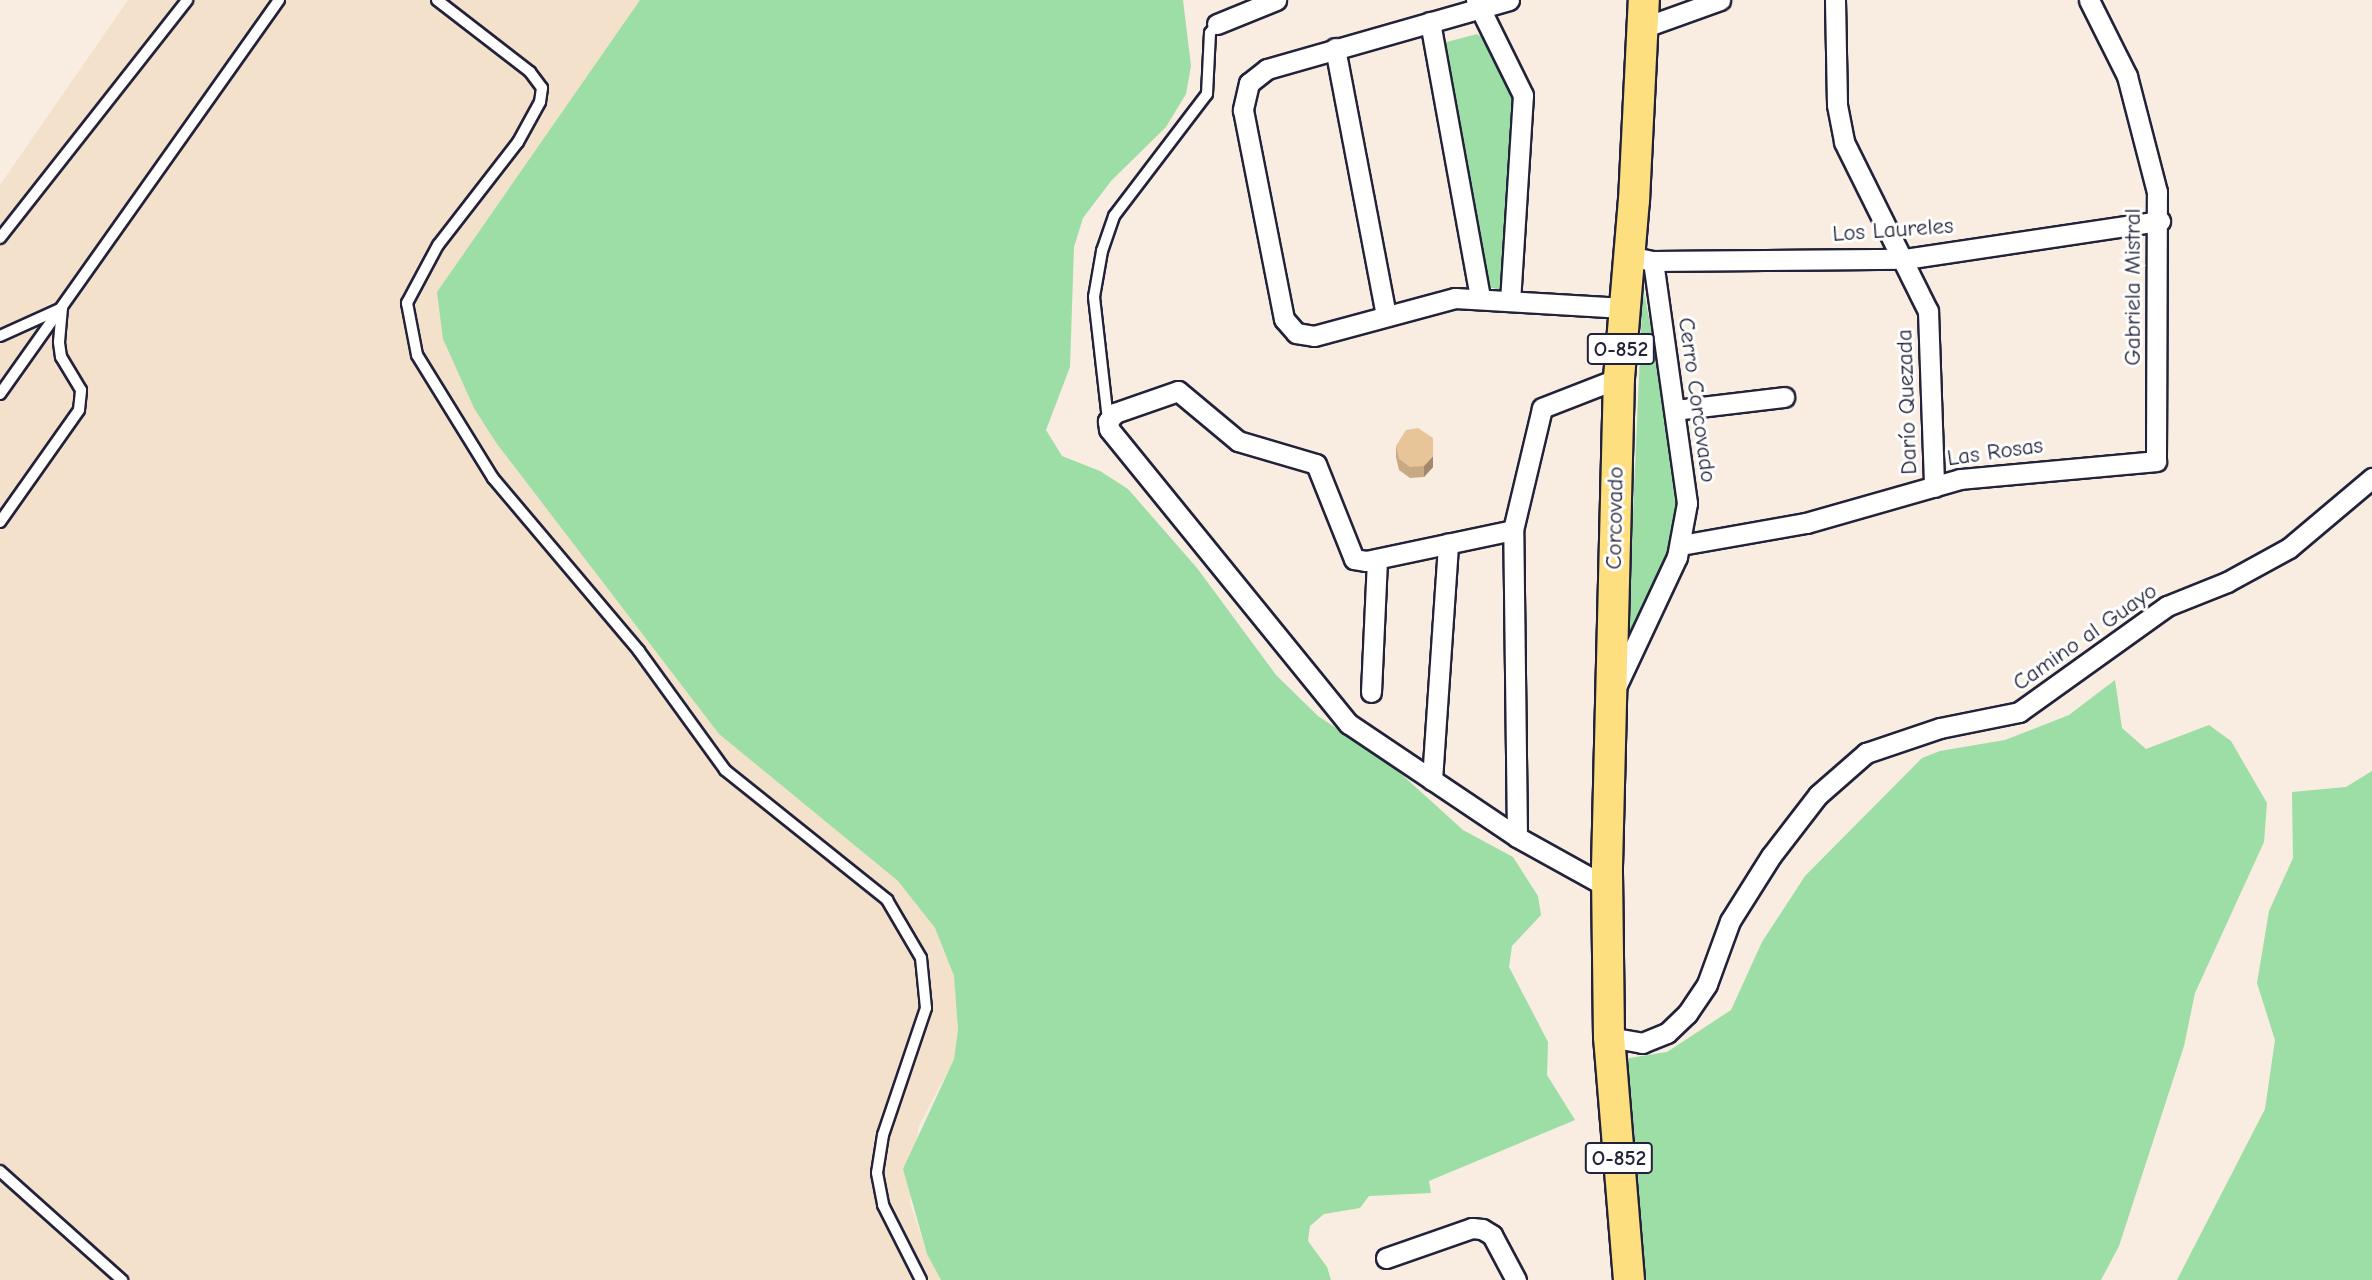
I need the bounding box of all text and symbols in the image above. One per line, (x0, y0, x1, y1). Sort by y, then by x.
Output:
street label: Gabriela Mistral (2119, 208, 2147, 366)
street label: Los Laureles (1831, 212, 1955, 248)
street label: Cerro Corcovado (1672, 316, 1722, 484)
street label: Darío Quezada (1891, 329, 1923, 475)
road number: O-852 (1586, 332, 1656, 366)
street label: Las Rosas (1945, 432, 2045, 472)
street label: Corcovado (1600, 466, 1630, 570)
street label: Camino al Guayo (2008, 577, 2162, 697)
road number: O-852 (1584, 1140, 1654, 1176)

